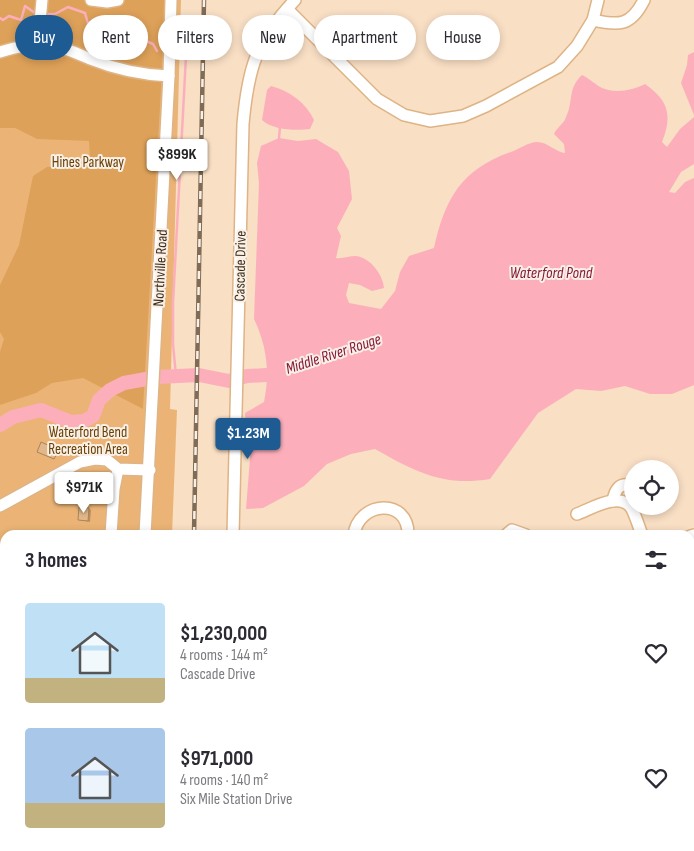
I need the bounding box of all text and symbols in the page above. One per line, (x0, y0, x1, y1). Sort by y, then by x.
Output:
chip: Buy (15, 15, 73, 60)
chip: Rent (83, 15, 148, 60)
chip: Filters (158, 15, 232, 60)
chip: New (242, 15, 304, 60)
chip: Apartment (314, 15, 416, 60)
chip: House (426, 15, 500, 60)
pin: $899K (142, 138, 212, 181)
text: $899K (158, 145, 196, 164)
park label: Hines Parkway (52, 153, 124, 172)
street label: Northville Road (149, 229, 172, 307)
street label: Cascade Drive (230, 231, 251, 301)
water label: Waterford Pond (510, 264, 593, 283)
water label: Middle River Rouge (283, 330, 384, 379)
pin: $1.23M (207, 418, 289, 460)
park label: Waterford Bend Recreation Area (48, 423, 128, 459)
text: $1.23M (226, 424, 270, 443)
map controls (624, 460, 679, 515)
button: locate (624, 460, 679, 515)
pin: $971K (49, 472, 119, 514)
text: $971K (65, 478, 103, 497)
icon: filters (642, 546, 670, 574)
text: 3 homes (25, 548, 87, 573)
text: $1,230,000 (180, 621, 267, 646)
icon: home (65, 623, 125, 683)
icon: heart (642, 639, 670, 667)
text: 4 rooms · 144 m² (180, 646, 268, 665)
text: Cascade Drive (180, 665, 255, 684)
text: $971,000 (180, 746, 253, 771)
icon: home (65, 748, 125, 808)
icon: heart (642, 764, 670, 792)
text: 4 rooms · 140 m² (180, 771, 268, 790)
text: Six Mile Station Drive (180, 790, 292, 809)

